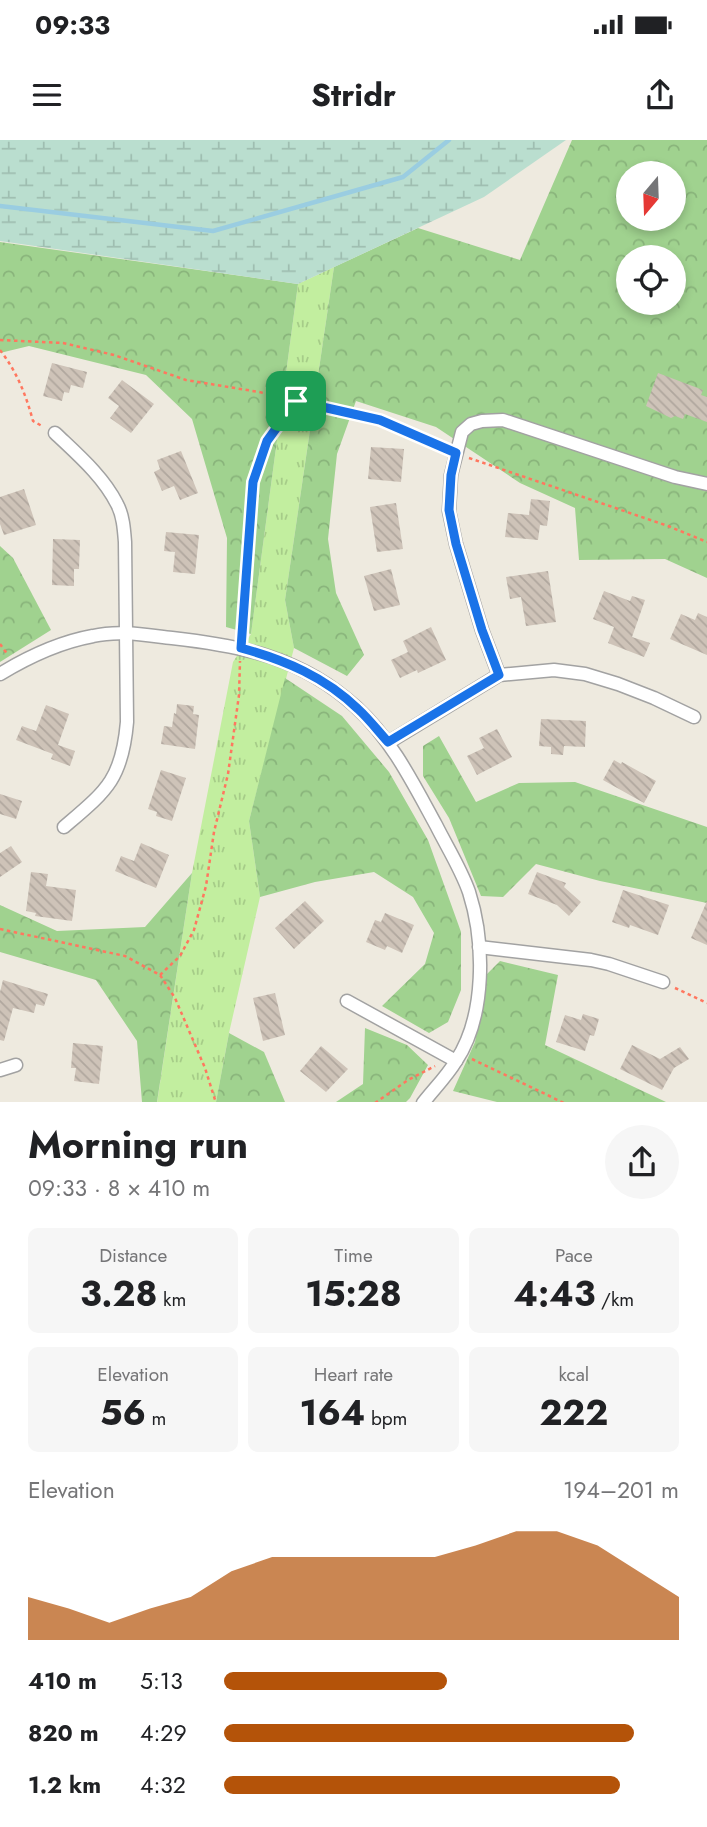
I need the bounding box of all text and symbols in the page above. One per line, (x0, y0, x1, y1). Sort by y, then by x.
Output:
text: 09:33 (35, 6, 110, 44)
text: Stridr (311, 72, 396, 118)
icon: menu (28, 76, 66, 114)
icon: share (641, 76, 679, 114)
north arrow (616, 161, 686, 231)
map controls (616, 161, 686, 315)
button: locate (616, 245, 686, 315)
pin (266, 371, 326, 431)
icon: arrive (277, 382, 315, 420)
text: Morning run (28, 1117, 248, 1172)
button: share (605, 1125, 679, 1199)
text: 09:33 · 8 × 410 m (28, 1171, 210, 1205)
text: Distance (99, 1242, 167, 1269)
text: Time (334, 1242, 373, 1269)
text: Pace (555, 1242, 593, 1269)
text: 3.28 (80, 1269, 157, 1319)
text: 15:28 (305, 1269, 402, 1319)
text: 4:43 (514, 1269, 595, 1319)
text: km (157, 1286, 186, 1313)
text: /km (595, 1286, 634, 1313)
text: Elevation (97, 1361, 169, 1388)
text: Heart rate (314, 1361, 393, 1388)
text: kcal (558, 1361, 589, 1388)
text: 56 (100, 1388, 146, 1438)
text: 164 (300, 1388, 365, 1438)
text: 222 (539, 1388, 608, 1438)
text: m (146, 1405, 166, 1432)
text: bpm (365, 1405, 407, 1432)
text: Elevation (28, 1473, 115, 1507)
text: 194–201 m (563, 1473, 679, 1507)
text: 410 m (28, 1664, 97, 1698)
text: 5:13 (140, 1664, 183, 1698)
text: 820 m (28, 1716, 99, 1750)
text: 4:29 (140, 1716, 187, 1750)
text: 1.2 km (28, 1768, 101, 1802)
text: 4:32 (140, 1768, 186, 1802)

